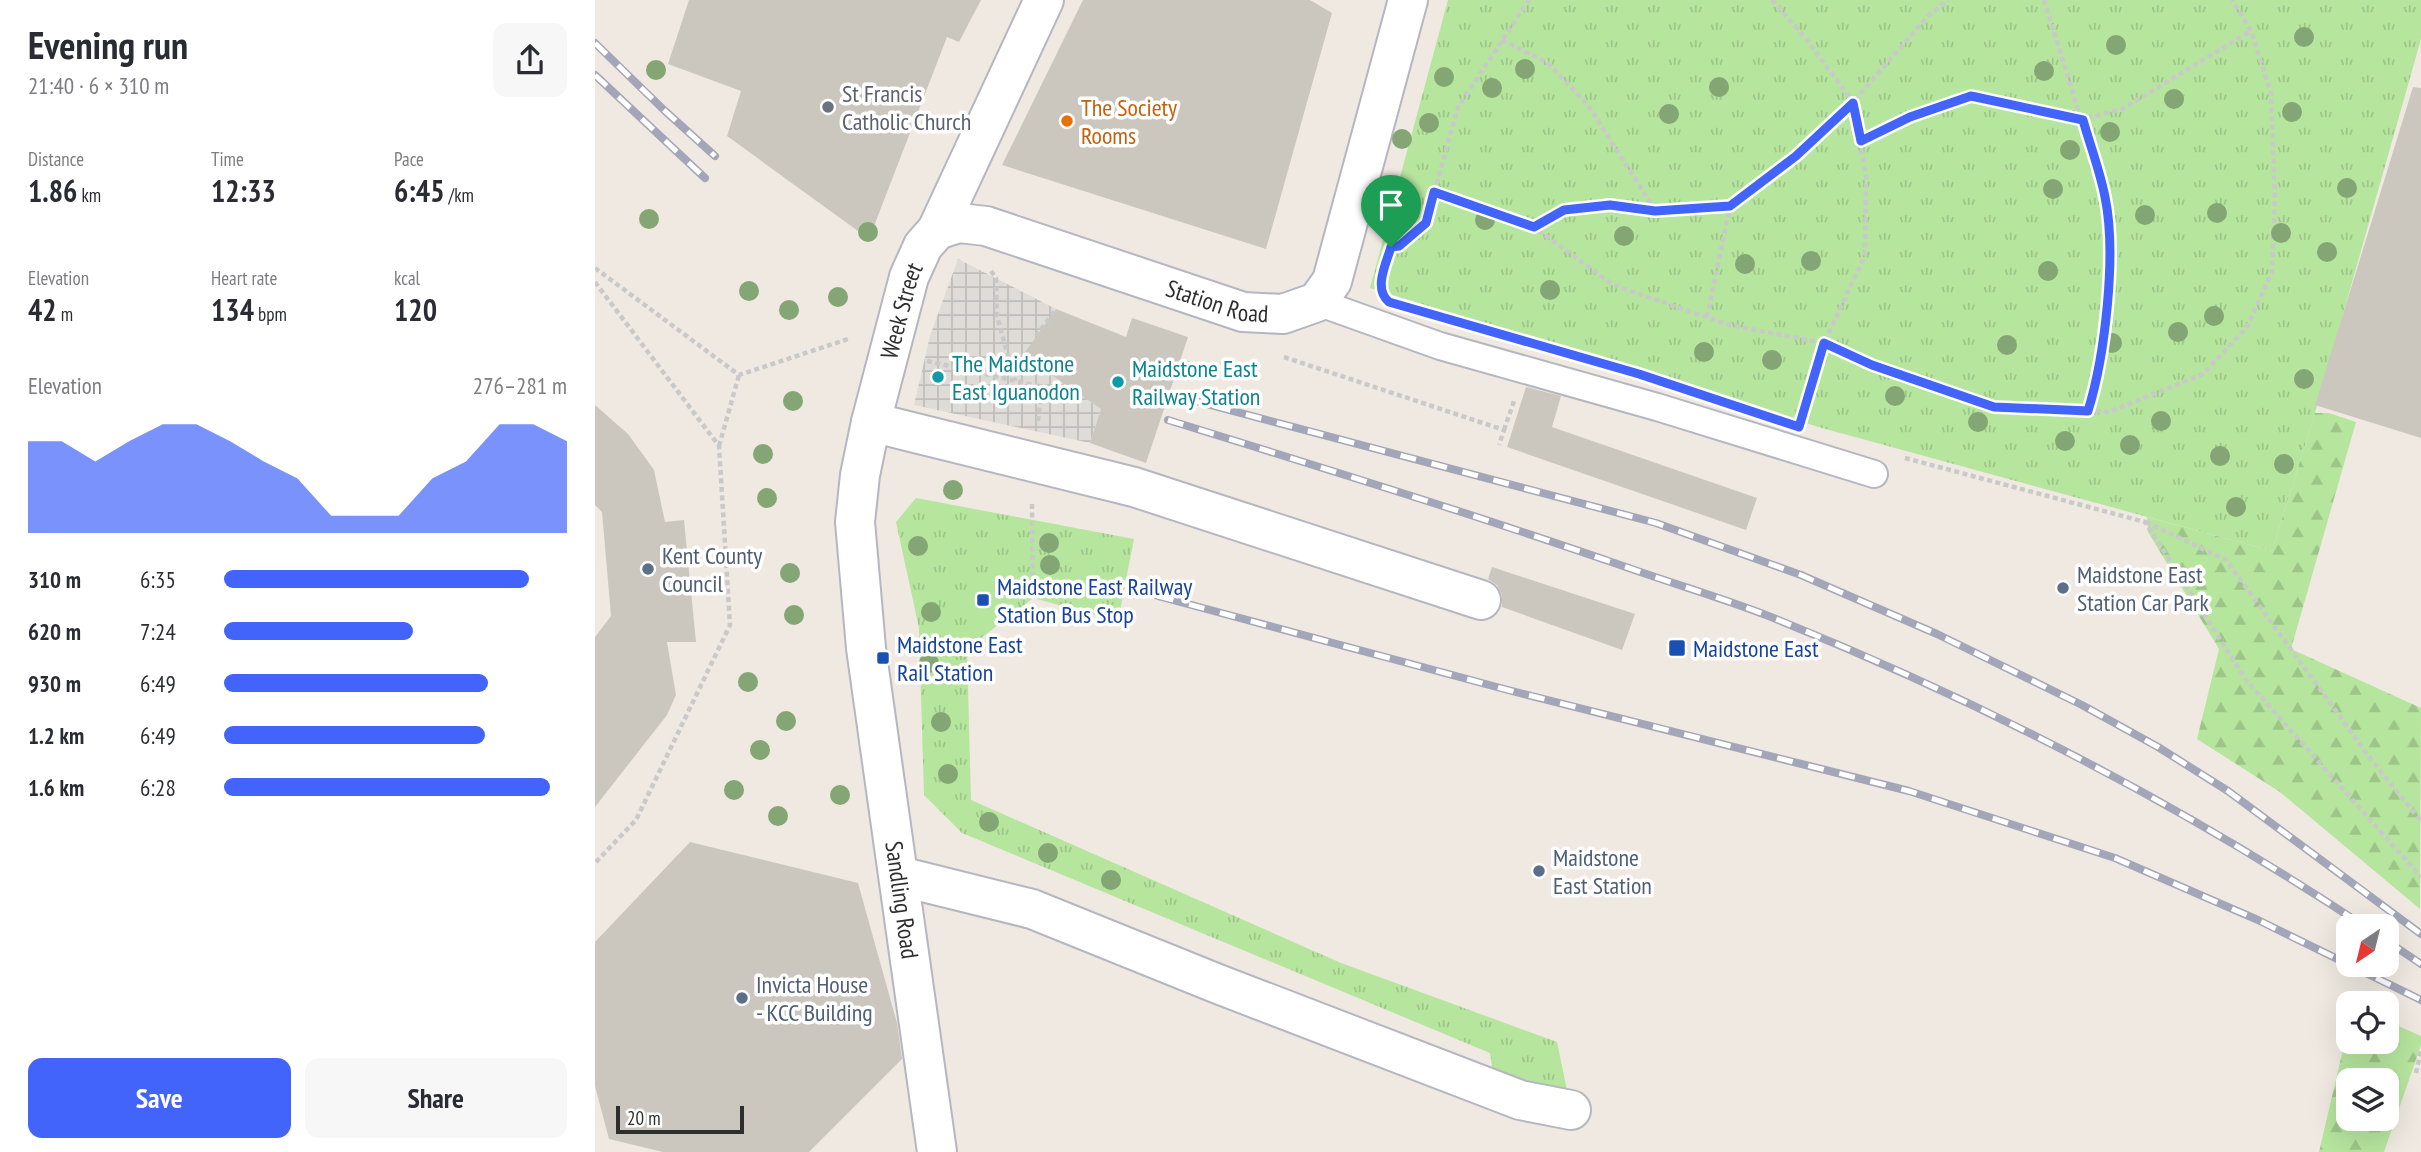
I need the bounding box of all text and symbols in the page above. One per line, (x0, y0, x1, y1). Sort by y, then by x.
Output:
text: Evening run (28, 20, 188, 69)
button: share (493, 23, 567, 97)
text: 21:40 · 6 × 310 m (28, 71, 169, 100)
place label: St Francis Catholic Church (842, 78, 971, 137)
place label: The Society Rooms (1081, 92, 1177, 151)
marker: St Francis Catholic Church (820, 99, 836, 115)
marker: The Society Rooms (1059, 113, 1075, 129)
text: Distance (28, 147, 84, 171)
text: Time (211, 147, 244, 171)
text: Pace (394, 147, 424, 171)
text: 1.86 (28, 171, 77, 210)
text: 12:33 (211, 171, 276, 210)
text: 6:45 (394, 171, 445, 210)
pin (1361, 175, 1421, 247)
text: km (77, 183, 101, 207)
text: /km (445, 183, 474, 207)
icon: arrive (1372, 186, 1410, 224)
street label: Week Street (873, 257, 929, 362)
text: Elevation (28, 266, 89, 290)
text: Heart rate (211, 266, 277, 290)
text: kcal (394, 266, 420, 290)
street label: Station Road (1162, 272, 1269, 329)
text: 42 (28, 290, 57, 329)
text: 134 (211, 290, 254, 329)
text: 120 (394, 290, 437, 329)
text: m (57, 302, 73, 326)
text: bpm (254, 302, 287, 326)
place label: The Maidstone East Iguanodon (952, 348, 1080, 407)
place label: Maidstone East Railway Station (1132, 353, 1260, 412)
marker: The Maidstone East Iguanodon (930, 369, 946, 385)
text: Elevation (28, 371, 102, 400)
text: 276–281 m (473, 371, 567, 400)
marker: Maidstone East Railway Station (1110, 374, 1126, 390)
place label: Kent County Council (662, 540, 762, 599)
place label: Maidstone East Station Car Park (2077, 559, 2210, 618)
marker: Kent County Council (640, 561, 656, 577)
text: 310 m (28, 565, 81, 594)
text: 6:35 (140, 565, 176, 594)
place label: Maidstone East Railway Station Bus Stop (997, 571, 1192, 630)
marker: Maidstone East Station Car Park (2055, 580, 2071, 596)
marker: Maidstone East Railway Station Bus Stop (975, 592, 991, 608)
text: 620 m (28, 617, 81, 646)
text: 7:24 (140, 617, 176, 646)
place label: Maidstone East Rail Station (897, 629, 1023, 688)
place label: Maidstone East (1693, 633, 1819, 664)
marker: Maidstone East (1667, 638, 1687, 658)
marker: Maidstone East Rail Station (875, 650, 891, 666)
text: 930 m (28, 669, 81, 698)
text: 6:49 (140, 669, 176, 698)
text: 1.2 km (28, 721, 84, 750)
text: 6:49 (140, 721, 176, 750)
text: 1.6 km (28, 773, 84, 802)
text: 6:28 (140, 773, 176, 802)
street label: Sandling Road (878, 839, 926, 961)
place label: Maidstone East Station (1553, 842, 1652, 901)
marker: Maidstone East Station (1531, 863, 1547, 879)
north arrow (2336, 914, 2399, 976)
map controls (2336, 914, 2399, 1131)
place label: Invicta House - KCC Building (756, 969, 873, 1028)
marker: Invicta House - KCC Building (734, 990, 750, 1006)
button: locate (2336, 991, 2399, 1054)
button: Save (28, 1058, 291, 1138)
button: Share (305, 1058, 567, 1138)
button: layers (2336, 1068, 2399, 1131)
scale bar (616, 1103, 744, 1135)
text: 20 m (627, 1106, 661, 1130)

